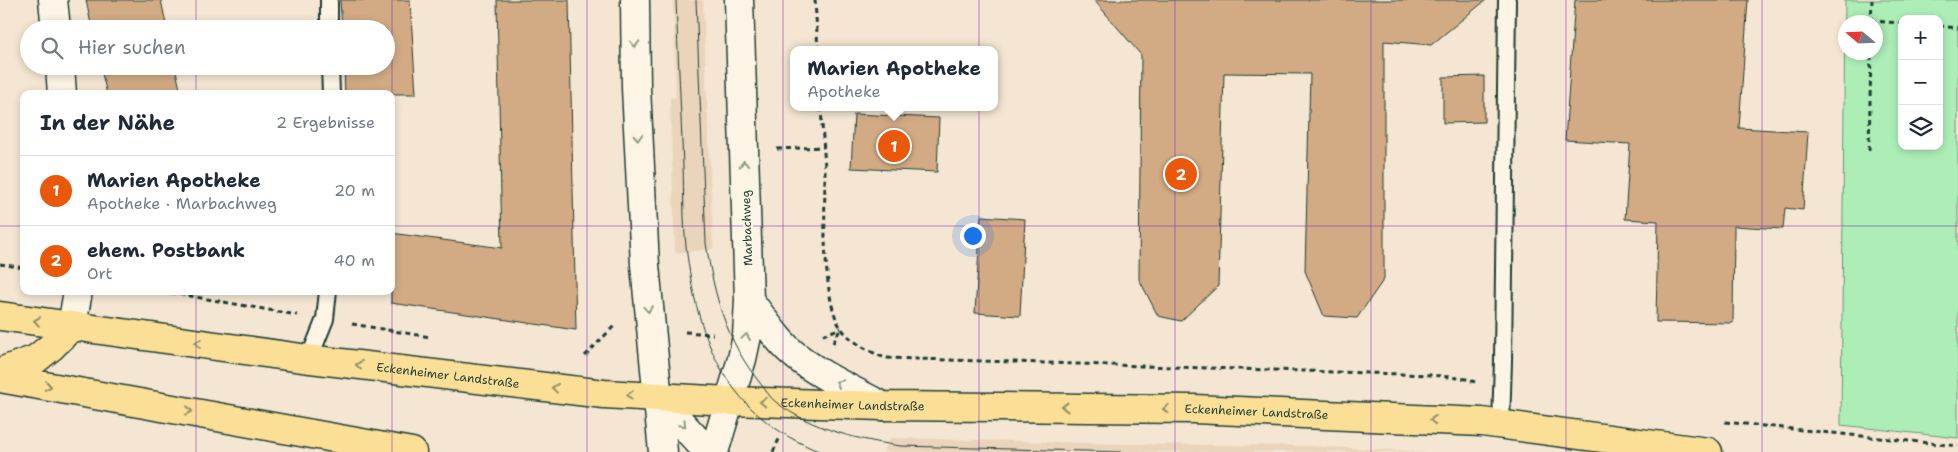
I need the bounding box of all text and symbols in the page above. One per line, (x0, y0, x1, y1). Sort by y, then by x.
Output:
north arrow (1838, 15, 1883, 60)
map controls (1898, 15, 1943, 150)
button: + (1898, 15, 1943, 60)
search box (20, 20, 395, 75)
icon: search (38, 34, 66, 62)
text: Hier suchen (78, 35, 186, 60)
one-way arrow (630, 40, 640, 48)
popup (790, 46, 998, 111)
text: Marien Apotheke (807, 56, 981, 81)
button: − (1898, 60, 1943, 105)
text: Apotheke (807, 81, 881, 102)
button: layers (1898, 105, 1943, 150)
text: In der Nähe (40, 109, 175, 137)
text: 2 Ergebnisse (276, 112, 375, 133)
pin: 1 (878, 127, 910, 165)
one-way arrow (633, 133, 644, 141)
pin: 2 (1165, 155, 1197, 193)
one-way arrow (739, 160, 750, 168)
text: Marien Apotheke (87, 168, 261, 193)
text: 1 (52, 180, 60, 201)
text: 20 m (334, 180, 375, 201)
street label: Marbachweg (738, 190, 756, 266)
text: Apotheke · Marbachweg (87, 193, 277, 214)
your location (960, 223, 986, 249)
text: ehem. Postbank (87, 238, 245, 263)
text: 2 (50, 250, 62, 271)
text: 40 m (333, 250, 375, 271)
text: Ort (87, 263, 113, 284)
one-way arrow (642, 305, 653, 313)
one-way arrow (33, 316, 41, 326)
one-way arrow (740, 332, 751, 340)
one-way arrow (194, 338, 202, 349)
street label: Eckenheimer Landstraße (376, 359, 521, 392)
one-way arrow (355, 360, 363, 371)
one-way arrow (835, 379, 844, 389)
one-way arrow (44, 381, 52, 391)
one-way arrow (551, 383, 559, 394)
one-way arrow (626, 390, 634, 401)
street label: Eckenheimer Landstraße (780, 395, 925, 414)
one-way arrow (759, 397, 767, 407)
street label: Eckenheimer Landstraße (1185, 401, 1329, 423)
one-way arrow (1061, 402, 1068, 412)
one-way arrow (1161, 404, 1169, 414)
one-way arrow (185, 405, 193, 415)
one-way arrow (1429, 415, 1436, 425)
one-way arrow (677, 419, 686, 428)

